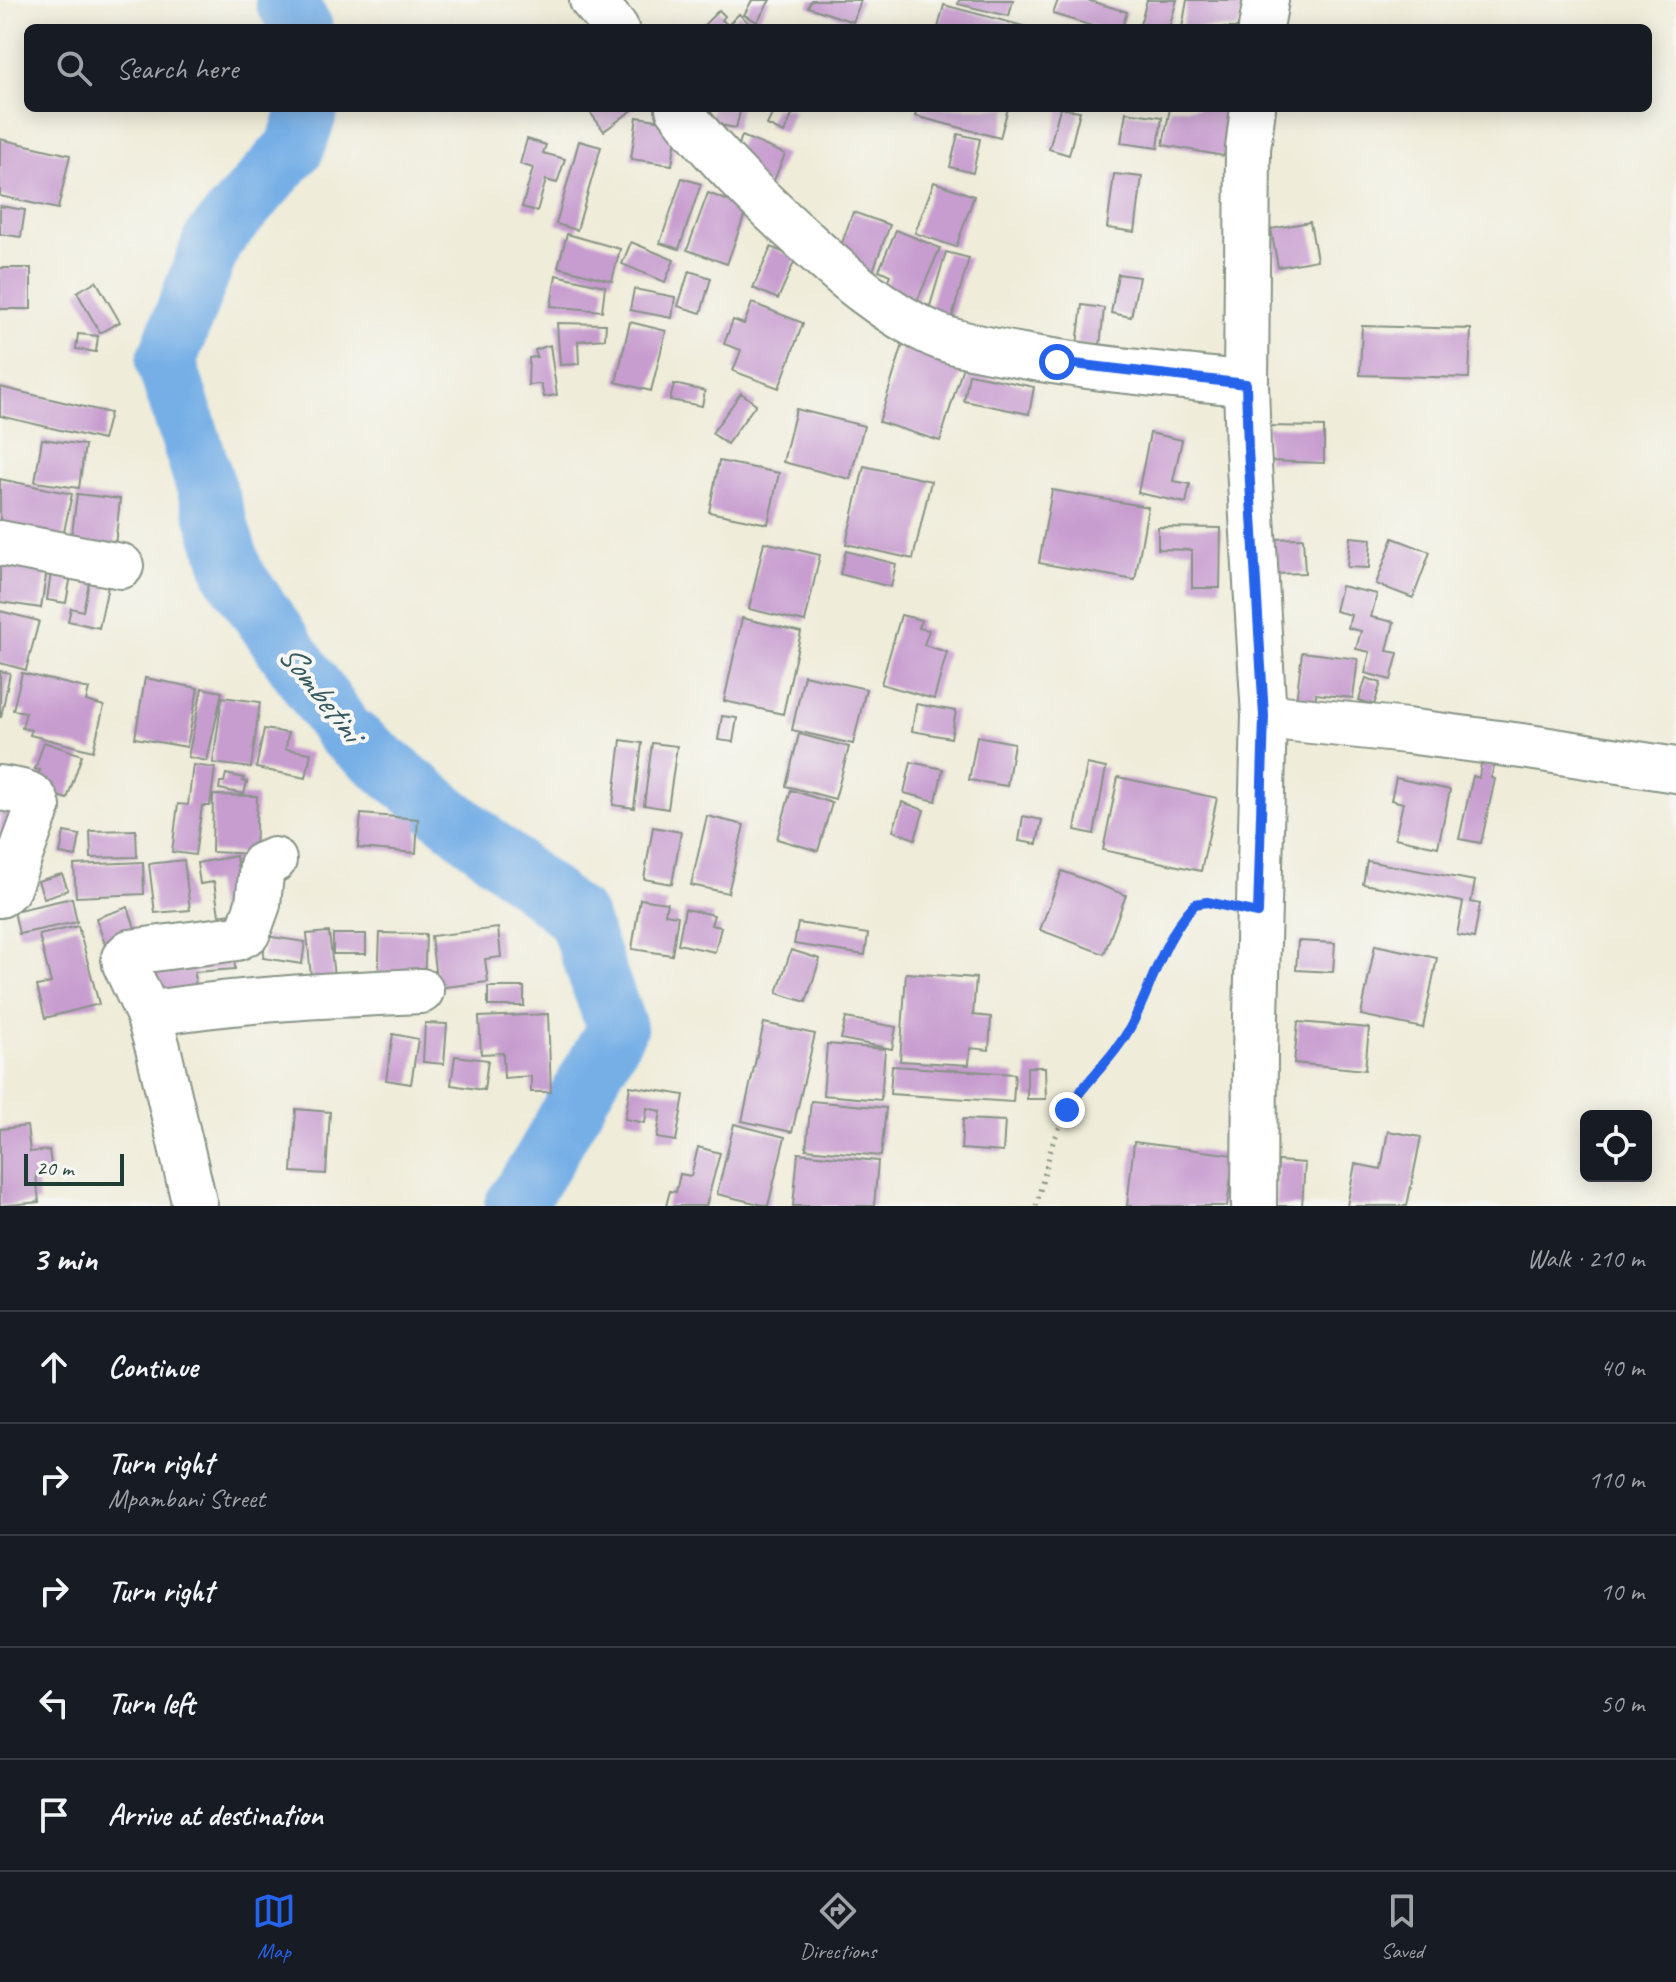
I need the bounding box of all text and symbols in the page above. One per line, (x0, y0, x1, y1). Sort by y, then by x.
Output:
search box (24, 24, 1652, 112)
icon: search (52, 46, 96, 90)
text: Search here (116, 49, 238, 87)
route start (1039, 344, 1075, 380)
water label: Sombetini (269, 634, 378, 756)
route end (1049, 1092, 1085, 1128)
map controls (1580, 1110, 1652, 1182)
button: locate (1580, 1110, 1652, 1182)
scale bar (24, 1150, 124, 1186)
text: 20 m (36, 1154, 73, 1182)
text: 3 min (32, 1237, 97, 1280)
text: Walk · 210 m (1527, 1242, 1644, 1275)
icon: ahead (32, 1345, 76, 1389)
text: Continue (108, 1348, 198, 1386)
text: 40 m (1600, 1351, 1644, 1384)
text: Turn right (108, 1444, 213, 1482)
icon: right (32, 1457, 76, 1501)
text: 110 m (1588, 1463, 1644, 1496)
text: Mpambani Street (108, 1482, 265, 1515)
icon: right (32, 1569, 76, 1613)
text: Turn right (108, 1572, 213, 1610)
text: 10 m (1600, 1575, 1644, 1608)
icon: left (32, 1681, 76, 1725)
text: Turn left (108, 1684, 195, 1722)
text: 50 m (1600, 1687, 1644, 1720)
icon: arrive (32, 1793, 76, 1837)
text: Arrive at destination (108, 1796, 323, 1834)
tab: Map (252, 1889, 296, 1965)
tab: Directions (800, 1889, 876, 1965)
tab: Saved (1380, 1889, 1424, 1965)

